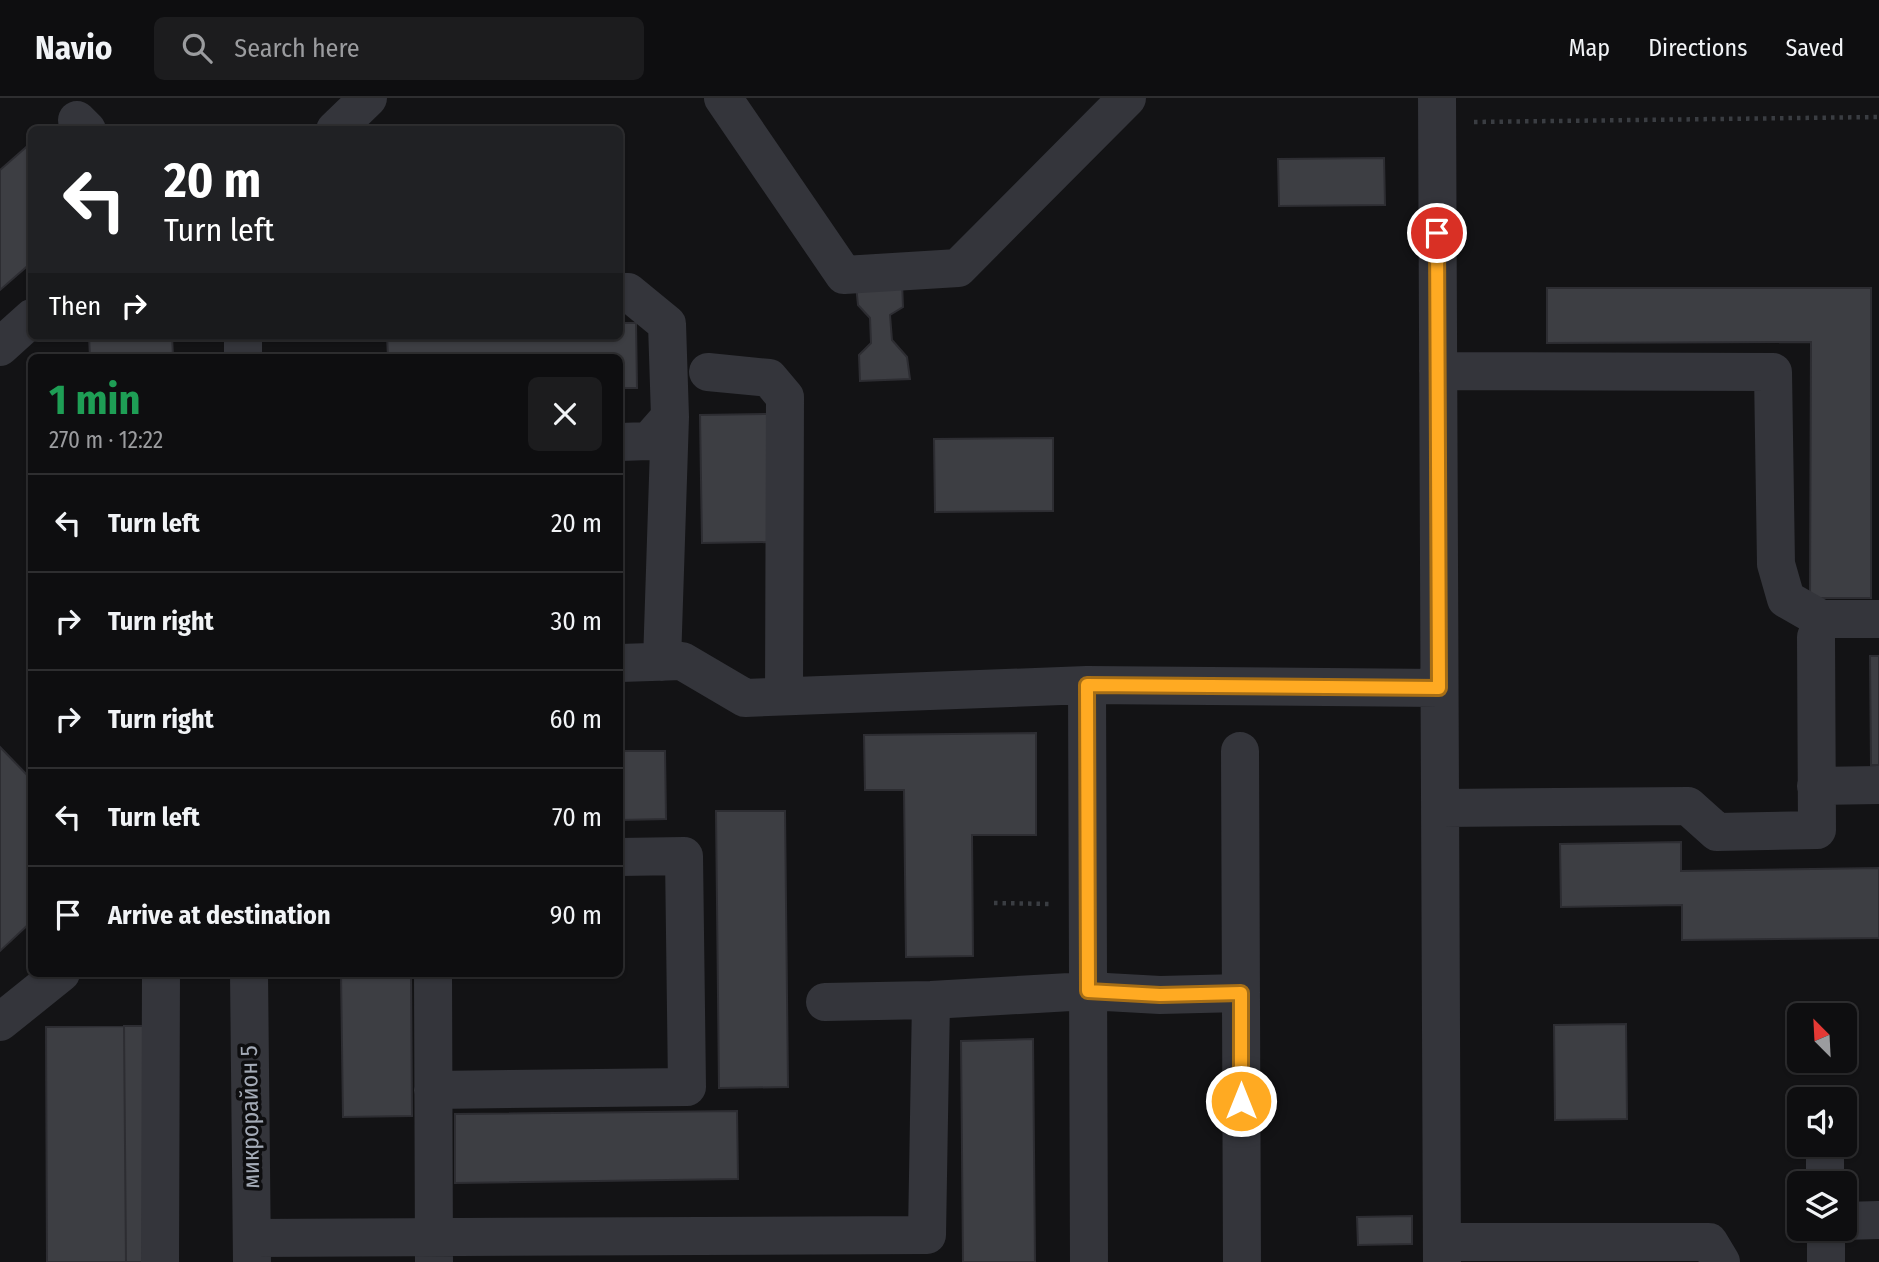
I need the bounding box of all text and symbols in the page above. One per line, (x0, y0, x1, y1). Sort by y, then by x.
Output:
search box (154, 17, 644, 80)
text: Navio (35, 28, 112, 68)
icon: search (178, 29, 216, 67)
text: Search here (234, 33, 360, 64)
text: Map (1569, 34, 1610, 62)
text: Directions (1648, 34, 1747, 62)
text: Saved (1785, 34, 1844, 62)
text: 20 m (164, 151, 261, 210)
icon: left (49, 154, 140, 245)
pin (1407, 203, 1467, 263)
text: Turn left (164, 211, 274, 249)
icon: arrive (1418, 214, 1456, 252)
icon: right (115, 287, 153, 325)
text: Then (49, 291, 101, 322)
text: 1 min (49, 375, 140, 425)
button: close (528, 377, 602, 451)
text: 270 m · 12:22 (49, 426, 163, 454)
icon: left (49, 504, 87, 542)
text: Turn left (108, 508, 200, 539)
text: 20 m (551, 508, 602, 539)
icon: right (49, 602, 87, 640)
text: Turn right (108, 606, 214, 637)
text: 30 m (551, 606, 602, 637)
icon: right (49, 700, 87, 738)
text: Turn right (108, 704, 214, 735)
text: 60 m (549, 704, 602, 735)
icon: left (49, 798, 87, 836)
text: Turn left (108, 802, 200, 833)
text: 70 m (552, 802, 602, 833)
icon: arrive (49, 896, 87, 934)
text: Arrive at destination (108, 900, 331, 931)
text: 90 m (550, 900, 602, 931)
north arrow (1787, 1003, 1857, 1073)
map controls (1787, 1003, 1857, 1241)
street label: микрорайон 5 (235, 1045, 265, 1189)
position arrow (1204, 1064, 1278, 1138)
button: sound (1787, 1087, 1857, 1157)
button: layers (1787, 1171, 1857, 1241)

